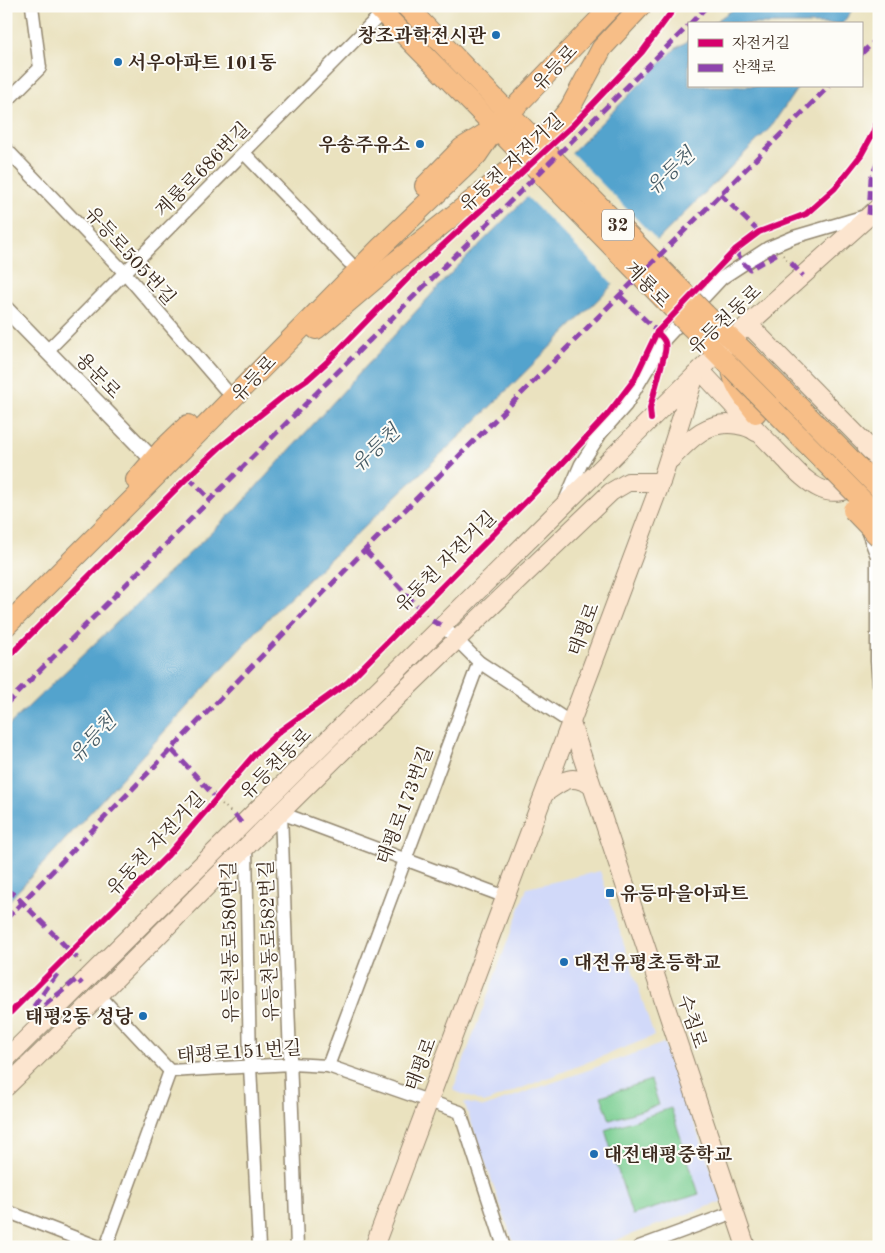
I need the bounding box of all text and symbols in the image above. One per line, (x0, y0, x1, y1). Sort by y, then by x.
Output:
legend (688, 22, 862, 88)
place label: 창조과학전시관 (358, 25, 487, 47)
marker: 창조과학전시관 (490, 29, 502, 41)
text: 자전거길 (732, 35, 790, 52)
street label: 유등로 (528, 41, 582, 95)
place label: 서우아파트 101동 (128, 52, 277, 74)
marker: 서우아파트 101동 (112, 56, 124, 68)
text: 산책로 (732, 59, 776, 76)
street label: 유동천 자전거길 (456, 110, 568, 216)
street label: 계룡로686번길 (151, 118, 255, 222)
place label: 우송주유소 (318, 135, 410, 156)
marker: 우송주유소 (414, 138, 426, 150)
water label: 유등천 (641, 142, 701, 200)
street label: 유등로505번길 (80, 203, 179, 309)
road number: 32 (602, 210, 634, 240)
street label: 계룡로 (620, 258, 674, 312)
street label: 유등천동로 (684, 281, 766, 359)
street label: 용문로 (71, 349, 125, 403)
street label: 유등로 (227, 352, 281, 406)
water label: 유등천 (346, 419, 406, 477)
street label: 유동천 자전거길 (391, 507, 501, 617)
street label: 태평로 (565, 600, 604, 659)
water label: 유등천 (64, 708, 122, 767)
street label: 유등천동로 (236, 724, 316, 804)
street label: 태평로173번길 (373, 743, 438, 868)
street label: 유동천 자전거길 (103, 788, 209, 900)
street label: 유등천동로582번길 (256, 860, 283, 1022)
street label: 유등천동로580번길 (219, 861, 242, 1023)
place label: 유등마을아파트 (620, 883, 749, 905)
marker: 유등마을아파트 (604, 887, 616, 899)
place label: 대전유평초등학교 (574, 952, 721, 974)
marker: 대전유평초등학교 (558, 956, 570, 968)
street label: 수침로 (673, 992, 710, 1051)
place label: 태평2동 성당 (25, 1006, 134, 1028)
marker: 태평2동 성당 (137, 1010, 149, 1022)
street label: 태평로 (402, 1035, 441, 1094)
street label: 태평로151번길 (176, 1038, 302, 1067)
place label: 대전태평중학교 (604, 1144, 732, 1166)
marker: 대전태평중학교 (588, 1148, 600, 1160)

